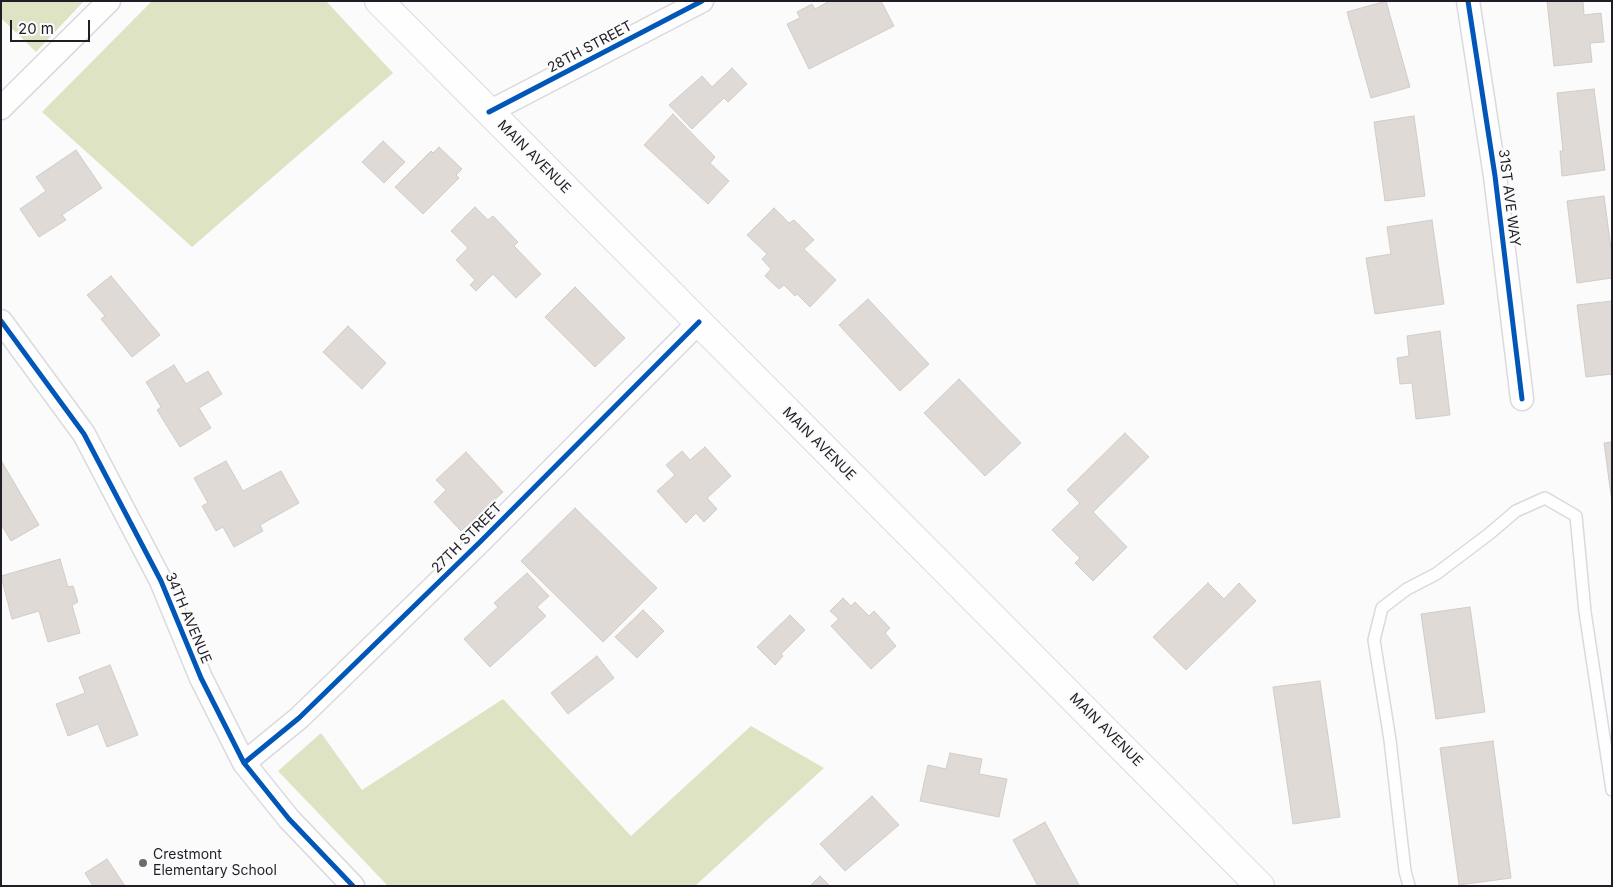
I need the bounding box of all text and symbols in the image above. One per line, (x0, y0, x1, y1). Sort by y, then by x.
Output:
scale bar (12, 10, 92, 42)
street label: 28TH STREET (545, 18, 635, 76)
text: 20 m (18, 19, 54, 38)
street label: MAIN AVENUE (494, 117, 574, 197)
street label: 31ST AVE WAY (1495, 148, 1523, 248)
street label: MAIN AVENUE (779, 404, 859, 484)
street label: 27TH STREET (428, 499, 506, 577)
street label: 34TH AVENUE (161, 570, 215, 666)
street label: MAIN AVENUE (1066, 690, 1146, 770)
place label: Crestmont Elementary School (153, 847, 277, 880)
marker: Crestmont Elementary School (137, 857, 149, 869)

